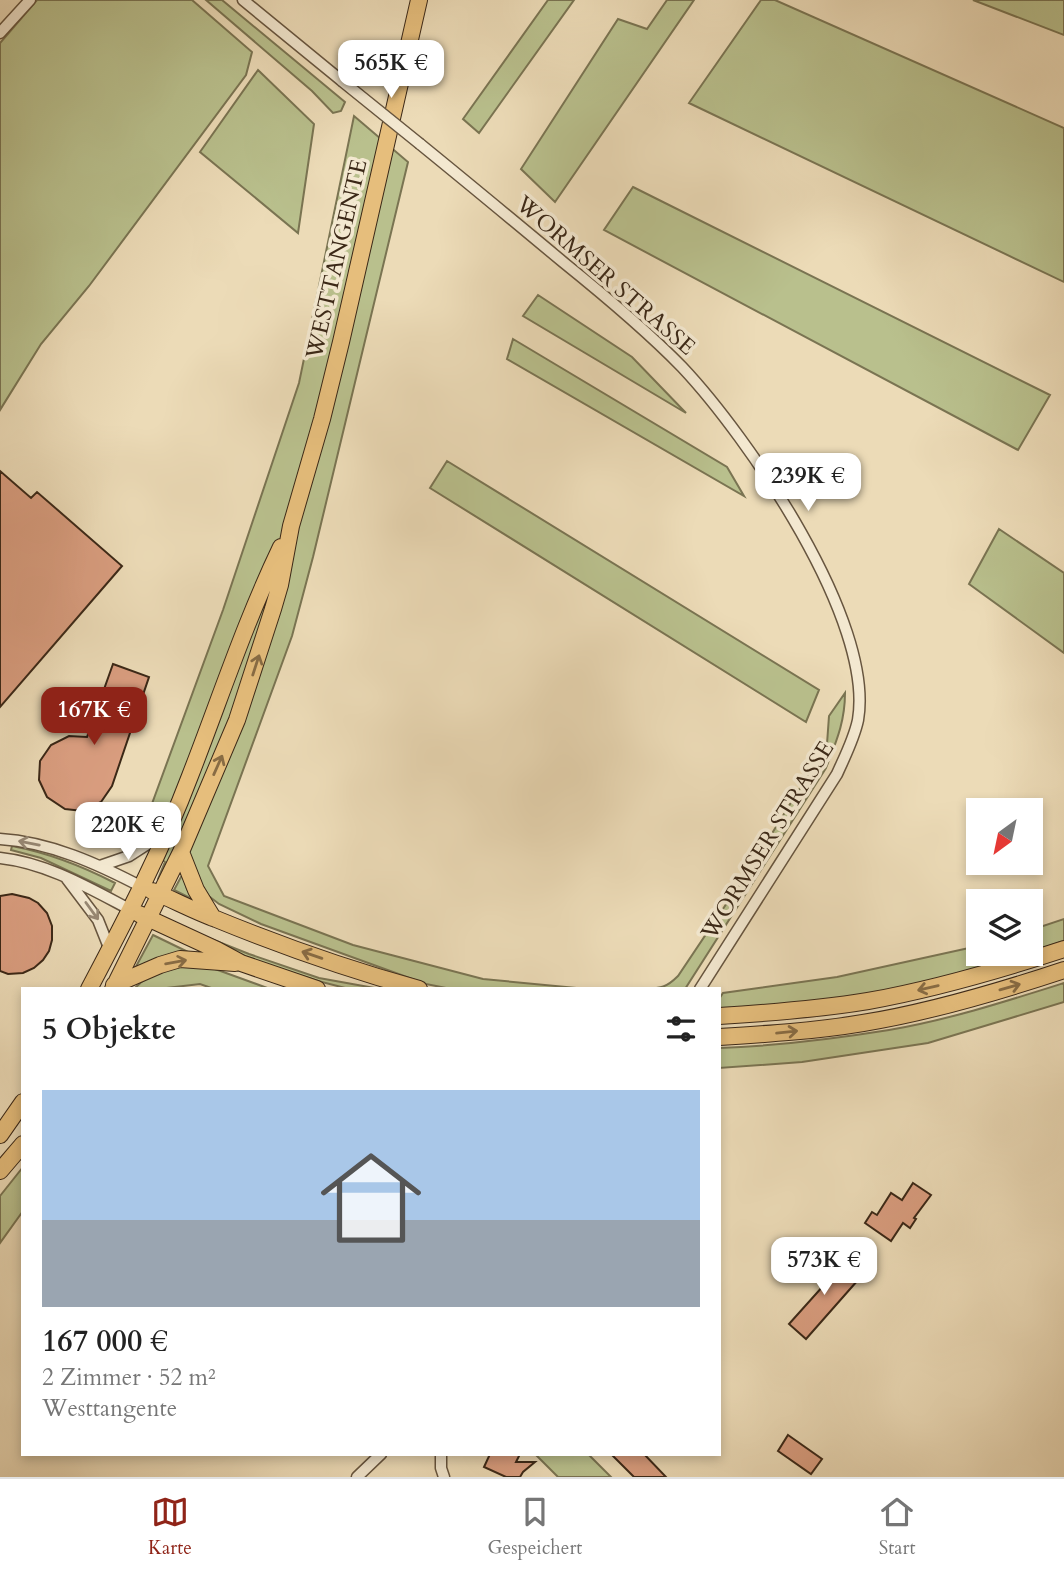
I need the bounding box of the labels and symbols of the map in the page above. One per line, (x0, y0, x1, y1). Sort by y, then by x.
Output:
pin: 565K € (334, 41, 448, 100)
street label: WESTTANGENTE (298, 156, 375, 363)
street label: WORMSER STRASSE (508, 188, 702, 362)
pin: 239K € (751, 454, 865, 513)
one-way arrow (251, 654, 263, 676)
pin: 167K € (37, 688, 151, 747)
street label: WORMSER STRASSE (693, 735, 841, 946)
one-way arrow (212, 754, 225, 776)
north arrow (966, 798, 1043, 875)
pin: 220K € (71, 802, 185, 862)
one-way arrow (18, 836, 41, 850)
one-way arrow (85, 901, 99, 920)
one-way arrow (302, 948, 324, 960)
one-way arrow (164, 955, 186, 968)
one-way arrow (999, 980, 1021, 993)
one-way arrow (917, 982, 940, 995)
one-way arrow (775, 1025, 798, 1038)
pin: 573K € (767, 1238, 881, 1297)

